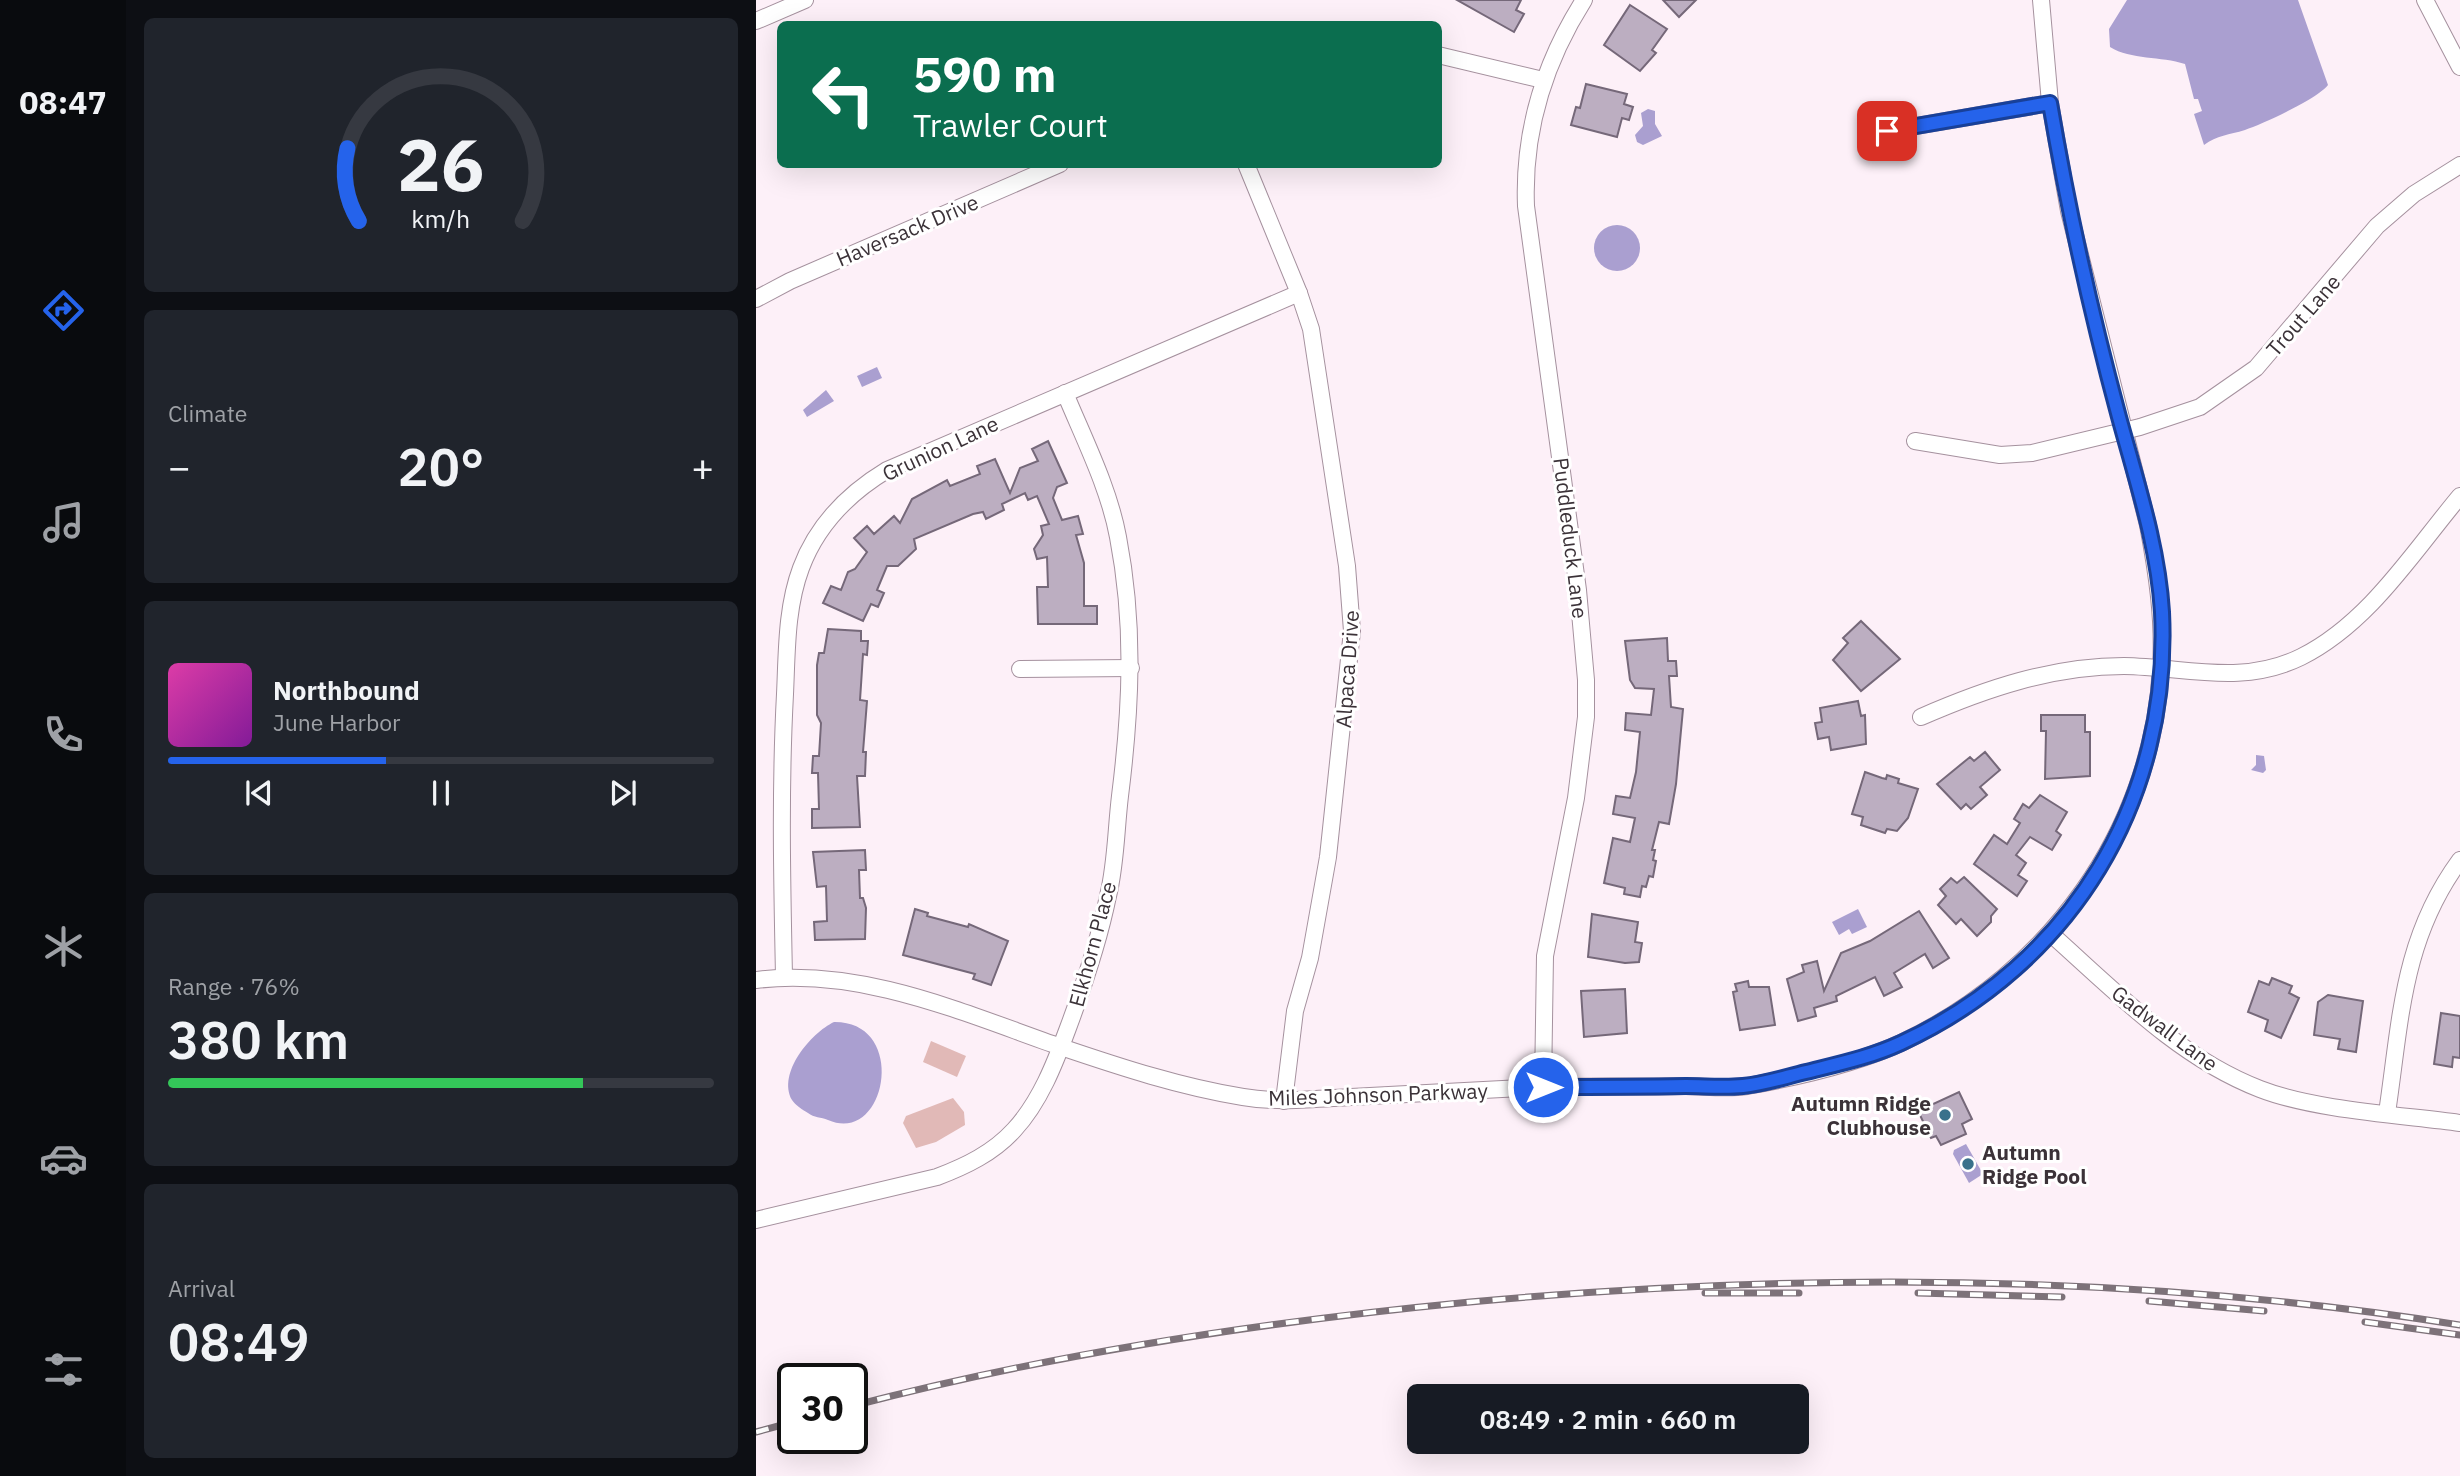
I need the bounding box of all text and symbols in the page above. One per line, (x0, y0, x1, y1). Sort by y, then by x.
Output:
text: 590 m (913, 42, 1057, 105)
icon: left (798, 49, 889, 140)
text: 08:47 (19, 81, 107, 123)
pin (1857, 101, 1917, 161)
text: Trawler Court (913, 104, 1108, 146)
icon: arrive (1868, 112, 1906, 150)
text: 26 (397, 116, 485, 211)
street label: Haversack Drive (832, 187, 982, 273)
text: km/h (412, 202, 470, 235)
street label: Trout Lane (2260, 268, 2346, 362)
icon: directions (39, 286, 88, 335)
text: Climate (168, 398, 247, 428)
street label: Grunion Lane (877, 409, 1003, 487)
text: 20° (398, 433, 484, 500)
text: − (168, 442, 191, 491)
text: + (691, 442, 714, 491)
street label: Puddleduck Lane (1547, 456, 1595, 620)
icon: music (39, 498, 88, 547)
street label: Alpaca Drive (1329, 609, 1365, 729)
text: Northbound (273, 673, 420, 707)
text: June Harbor (273, 707, 401, 737)
icon: phone (39, 710, 88, 759)
icon: previous (240, 774, 278, 812)
icon: pause (422, 774, 460, 812)
icon: next (604, 774, 642, 812)
street label: Elkhorn Place (1062, 878, 1122, 1010)
icon: climate (39, 922, 88, 971)
text: Range · 76% (168, 971, 300, 1001)
street label: Gadwall Lane (2106, 979, 2224, 1077)
text: 380 km (168, 1006, 349, 1073)
position arrow (1506, 1050, 1580, 1124)
street label: Miles Johnson Parkway (1268, 1076, 1489, 1112)
place label: Autumn Ridge Clubhouse (1791, 1089, 1931, 1141)
marker: Autumn Ridge Clubhouse (1937, 1107, 1953, 1123)
icon: car (39, 1134, 88, 1183)
place label: Autumn Ridge Pool (1982, 1138, 2087, 1190)
marker: Autumn Ridge Pool (1960, 1156, 1976, 1172)
text: Arrival (168, 1273, 235, 1303)
text: 08:49 (168, 1308, 309, 1375)
icon: filters (39, 1345, 88, 1394)
speed limit sign: 30 (777, 1363, 868, 1454)
text: 08:49 · 2 min · 660 m (1480, 1402, 1736, 1436)

